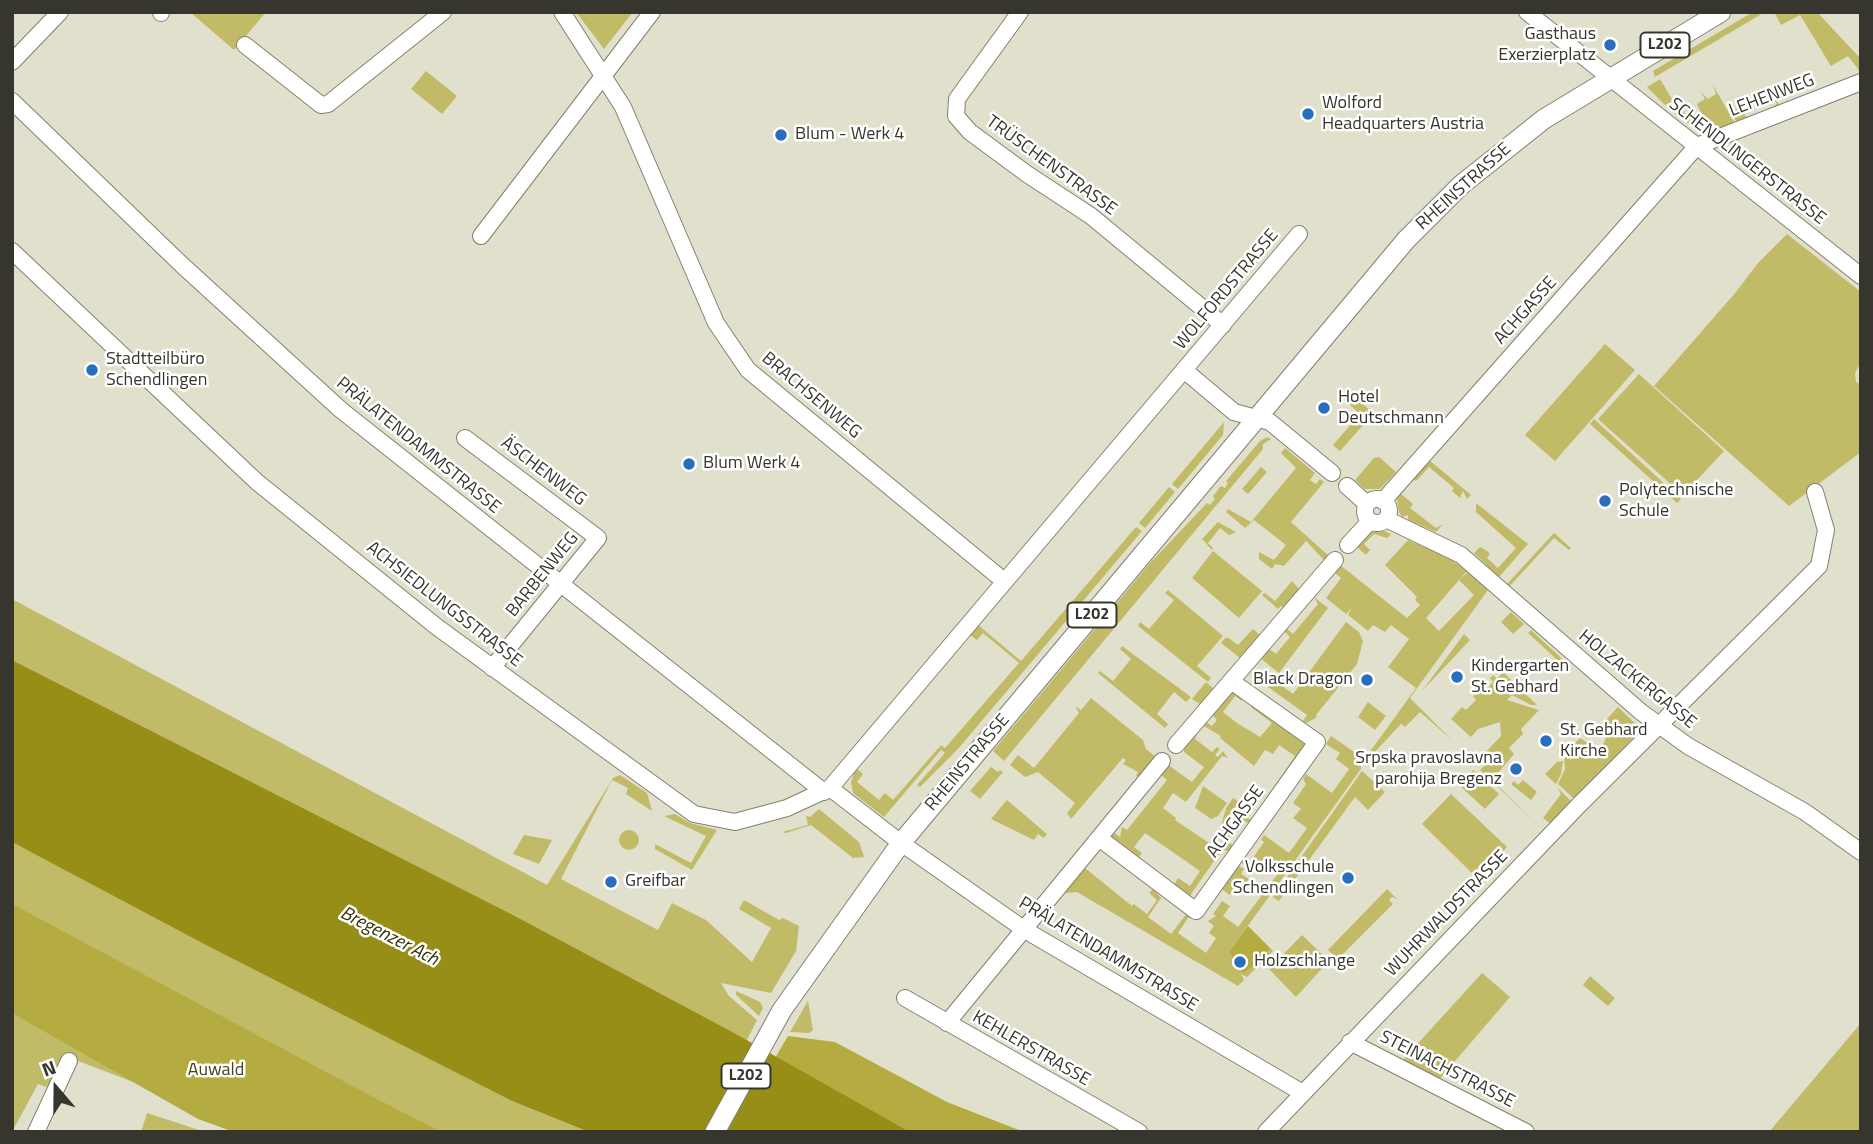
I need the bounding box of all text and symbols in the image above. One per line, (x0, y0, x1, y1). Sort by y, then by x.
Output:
place label: Gasthaus Exerzierplatz (1498, 24, 1596, 66)
road number: L202 (1640, 32, 1690, 58)
marker: Gasthaus Exerzierplatz (1602, 37, 1618, 53)
street label: LEHENWEG (1726, 70, 1818, 122)
place label: Wolford Headquarters Austria (1322, 93, 1484, 136)
street label: SCHENDLINGERSTRASSE (1664, 94, 1830, 230)
marker: Wolford Headquarters Austria (1300, 106, 1316, 122)
street label: TRÜSCHENSTRASSE (981, 111, 1121, 221)
place label: Blum - Werk 4 (795, 124, 904, 146)
marker: Blum - Werk 4 (773, 127, 789, 143)
street label: RHEINSTRASSE (1412, 139, 1516, 235)
street label: WOLFORDSTRASSE (1170, 225, 1284, 355)
street label: ACHGASSE (1490, 273, 1562, 349)
street label: BRACHSENWEG (757, 348, 865, 444)
place label: Stadtteilbüro Schendlingen (106, 349, 207, 392)
marker: Stadtteilbüro Schendlingen (84, 362, 100, 378)
street label: PRÄLATENDAMMSTRASSE (332, 373, 504, 519)
place label: Hotel Deutschmann (1338, 387, 1444, 430)
marker: Hotel Deutschmann (1316, 400, 1332, 416)
street label: ÄSCHENWEG (496, 433, 590, 511)
place label: Blum Werk 4 (703, 453, 800, 475)
marker: Blum Werk 4 (681, 456, 697, 472)
place label: Polytechnische Schule (1619, 480, 1733, 522)
marker: Polytechnische Schule (1597, 493, 1613, 509)
street label: BARBENWEG (502, 528, 584, 622)
street label: ACHSIEDLUNGSSTRASSE (362, 538, 526, 672)
road number: L202 (1068, 602, 1116, 628)
street label: HOLZACKERGASSE (1574, 626, 1700, 734)
place label: Kindergarten St. Gebhard (1471, 656, 1569, 698)
place label: Black Dragon (1253, 669, 1353, 691)
marker: Kindergarten St. Gebhard (1449, 669, 1465, 685)
marker: Black Dragon (1359, 672, 1375, 688)
street label: RHEINSTRASSE (921, 710, 1015, 816)
place label: St. Gebhard Kirche (1560, 720, 1648, 762)
marker: St. Gebhard Kirche (1538, 733, 1554, 749)
place label: Srpska pravoslavna parohija Bregenz (1355, 748, 1502, 790)
marker: Srpska pravoslavna parohija Bregenz (1508, 761, 1524, 777)
street label: ACHGASSE (1203, 782, 1269, 862)
street label: WUHRWALDSTRASSE (1381, 846, 1513, 982)
place label: Volksschule Schendlingen (1233, 857, 1334, 900)
marker: Volksschule Schendlingen (1340, 870, 1356, 886)
place label: Greifbar (625, 871, 686, 893)
marker: Greifbar (603, 874, 619, 890)
street label: PRÄLATENDAMMSTRASSE (1015, 893, 1201, 1017)
water label: Bregenzer Ach (336, 903, 442, 971)
place label: Holzschlange (1254, 951, 1355, 973)
marker: Holzschlange (1232, 954, 1248, 970)
street label: KEHLERSTRASSE (968, 1007, 1094, 1091)
street label: STEINACHSTRASSE (1376, 1027, 1518, 1113)
text: N (37, 1052, 60, 1084)
north arrow (21, 1053, 91, 1123)
park label: Auwald (188, 1060, 244, 1082)
road number: L202 (722, 1064, 770, 1088)

